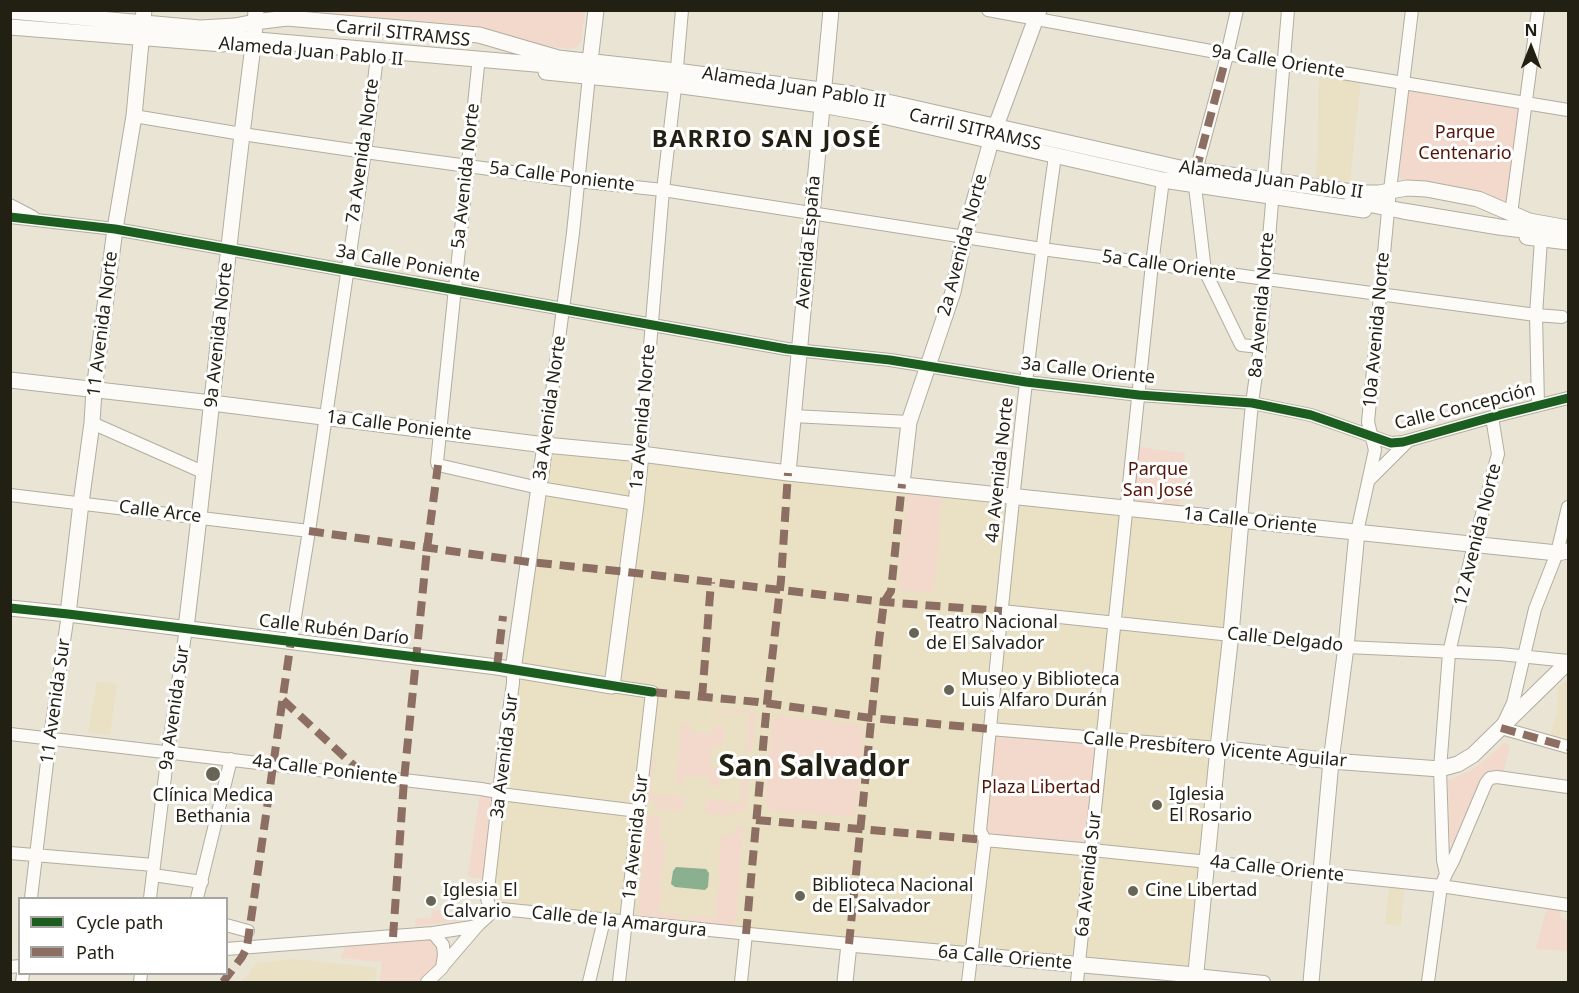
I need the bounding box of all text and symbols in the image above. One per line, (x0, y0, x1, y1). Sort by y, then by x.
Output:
street label: Carril SITRAMSS (335, 16, 471, 52)
north arrow (1501, 18, 1561, 78)
text: N (1524, 19, 1538, 41)
street label: Alameda Juan Pablo II (218, 33, 404, 71)
street label: 9a Calle Oriente (1210, 41, 1346, 83)
street label: Alameda Juan Pablo II (701, 63, 887, 113)
street label: 7a Avenida Norte (342, 77, 384, 225)
street label: 5a Avenida Norte (448, 102, 484, 250)
street label: Carril SITRAMSS (907, 104, 1043, 156)
park label: Parque Centenario (1418, 122, 1512, 164)
district label: BARRIO SAN JOSÉ (652, 126, 882, 154)
street label: Alameda Juan Pablo II (1178, 156, 1364, 204)
street label: 5a Calle Poniente (488, 157, 636, 197)
street label: 2a Avenida Norte (934, 172, 992, 318)
street label: Avenida España (792, 175, 826, 309)
street label: 8a Avenida Norte (1245, 231, 1279, 379)
street label: 3a Calle Poniente (334, 241, 482, 287)
street label: 5a Calle Oriente (1101, 246, 1237, 286)
street label: 11 Avenida Norte (83, 250, 123, 398)
street label: 10a Avenida Norte (1359, 251, 1395, 409)
street label: 9a Avenida Norte (201, 261, 237, 409)
street label: 3a Avenida Norte (529, 334, 571, 482)
street label: 1a Avenida Norte (626, 343, 660, 491)
street label: 3a Calle Oriente (1020, 353, 1156, 389)
street label: Calle Concepción (1392, 379, 1538, 435)
street label: 4a Avenida Norte (982, 396, 1018, 544)
street label: 1a Calle Poniente (325, 406, 473, 446)
park label: Parque San José (1123, 459, 1193, 502)
street label: 12 Avenida Norte (1450, 461, 1506, 609)
street label: Calle Arce (118, 496, 202, 528)
street label: 1a Calle Oriente (1182, 503, 1318, 539)
street label: Calle Rubén Darío (258, 610, 410, 650)
place label: Teatro Nacional de El Salvador (926, 612, 1058, 654)
street label: Calle Delgado (1226, 623, 1344, 657)
marker: Teatro Nacional de El Salvador (907, 626, 921, 640)
street label: 11 Avenida Sur (37, 637, 75, 765)
street label: 9a Avenida Sur (156, 644, 194, 772)
place label: Museo y Biblioteca Luis Alfaro Durán (961, 669, 1120, 712)
marker: Museo y Biblioteca Luis Alfaro Durán (942, 683, 956, 697)
street label: 3a Avenida Sur (487, 692, 523, 820)
street label: Calle Presbítero Vicente Aguilar (1082, 728, 1348, 772)
district label: San Salvador (718, 749, 910, 785)
street label: 4a Calle Poniente (251, 750, 399, 790)
marker: Clínica Medica Bethania (204, 765, 222, 783)
street label: 1a Avenida Sur (619, 773, 653, 901)
park label: Plaza Libertad (981, 777, 1101, 799)
place label: Iglesia El Rosario (1169, 784, 1252, 826)
place label: Clínica Medica Bethania (153, 785, 273, 828)
marker: Iglesia El Rosario (1150, 798, 1164, 812)
street label: 6a Avenida Sur (1072, 810, 1106, 938)
street label: 4a Calle Oriente (1209, 851, 1345, 887)
place label: Biblioteca Nacional de El Salvador (812, 875, 973, 918)
place label: Iglesia El Calvario (443, 880, 518, 922)
place label: Cine Libertad (1145, 880, 1257, 902)
marker: Cine Libertad (1126, 884, 1140, 898)
marker: Biblioteca Nacional de El Salvador (793, 889, 807, 903)
marker: Iglesia El Calvario (424, 894, 438, 908)
legend (18, 897, 228, 975)
street label: Calle de la Amargura (530, 902, 708, 942)
text: Cycle path (76, 910, 163, 934)
text: Path (76, 940, 115, 964)
street label: 6a Calle Oriente (937, 941, 1073, 975)

